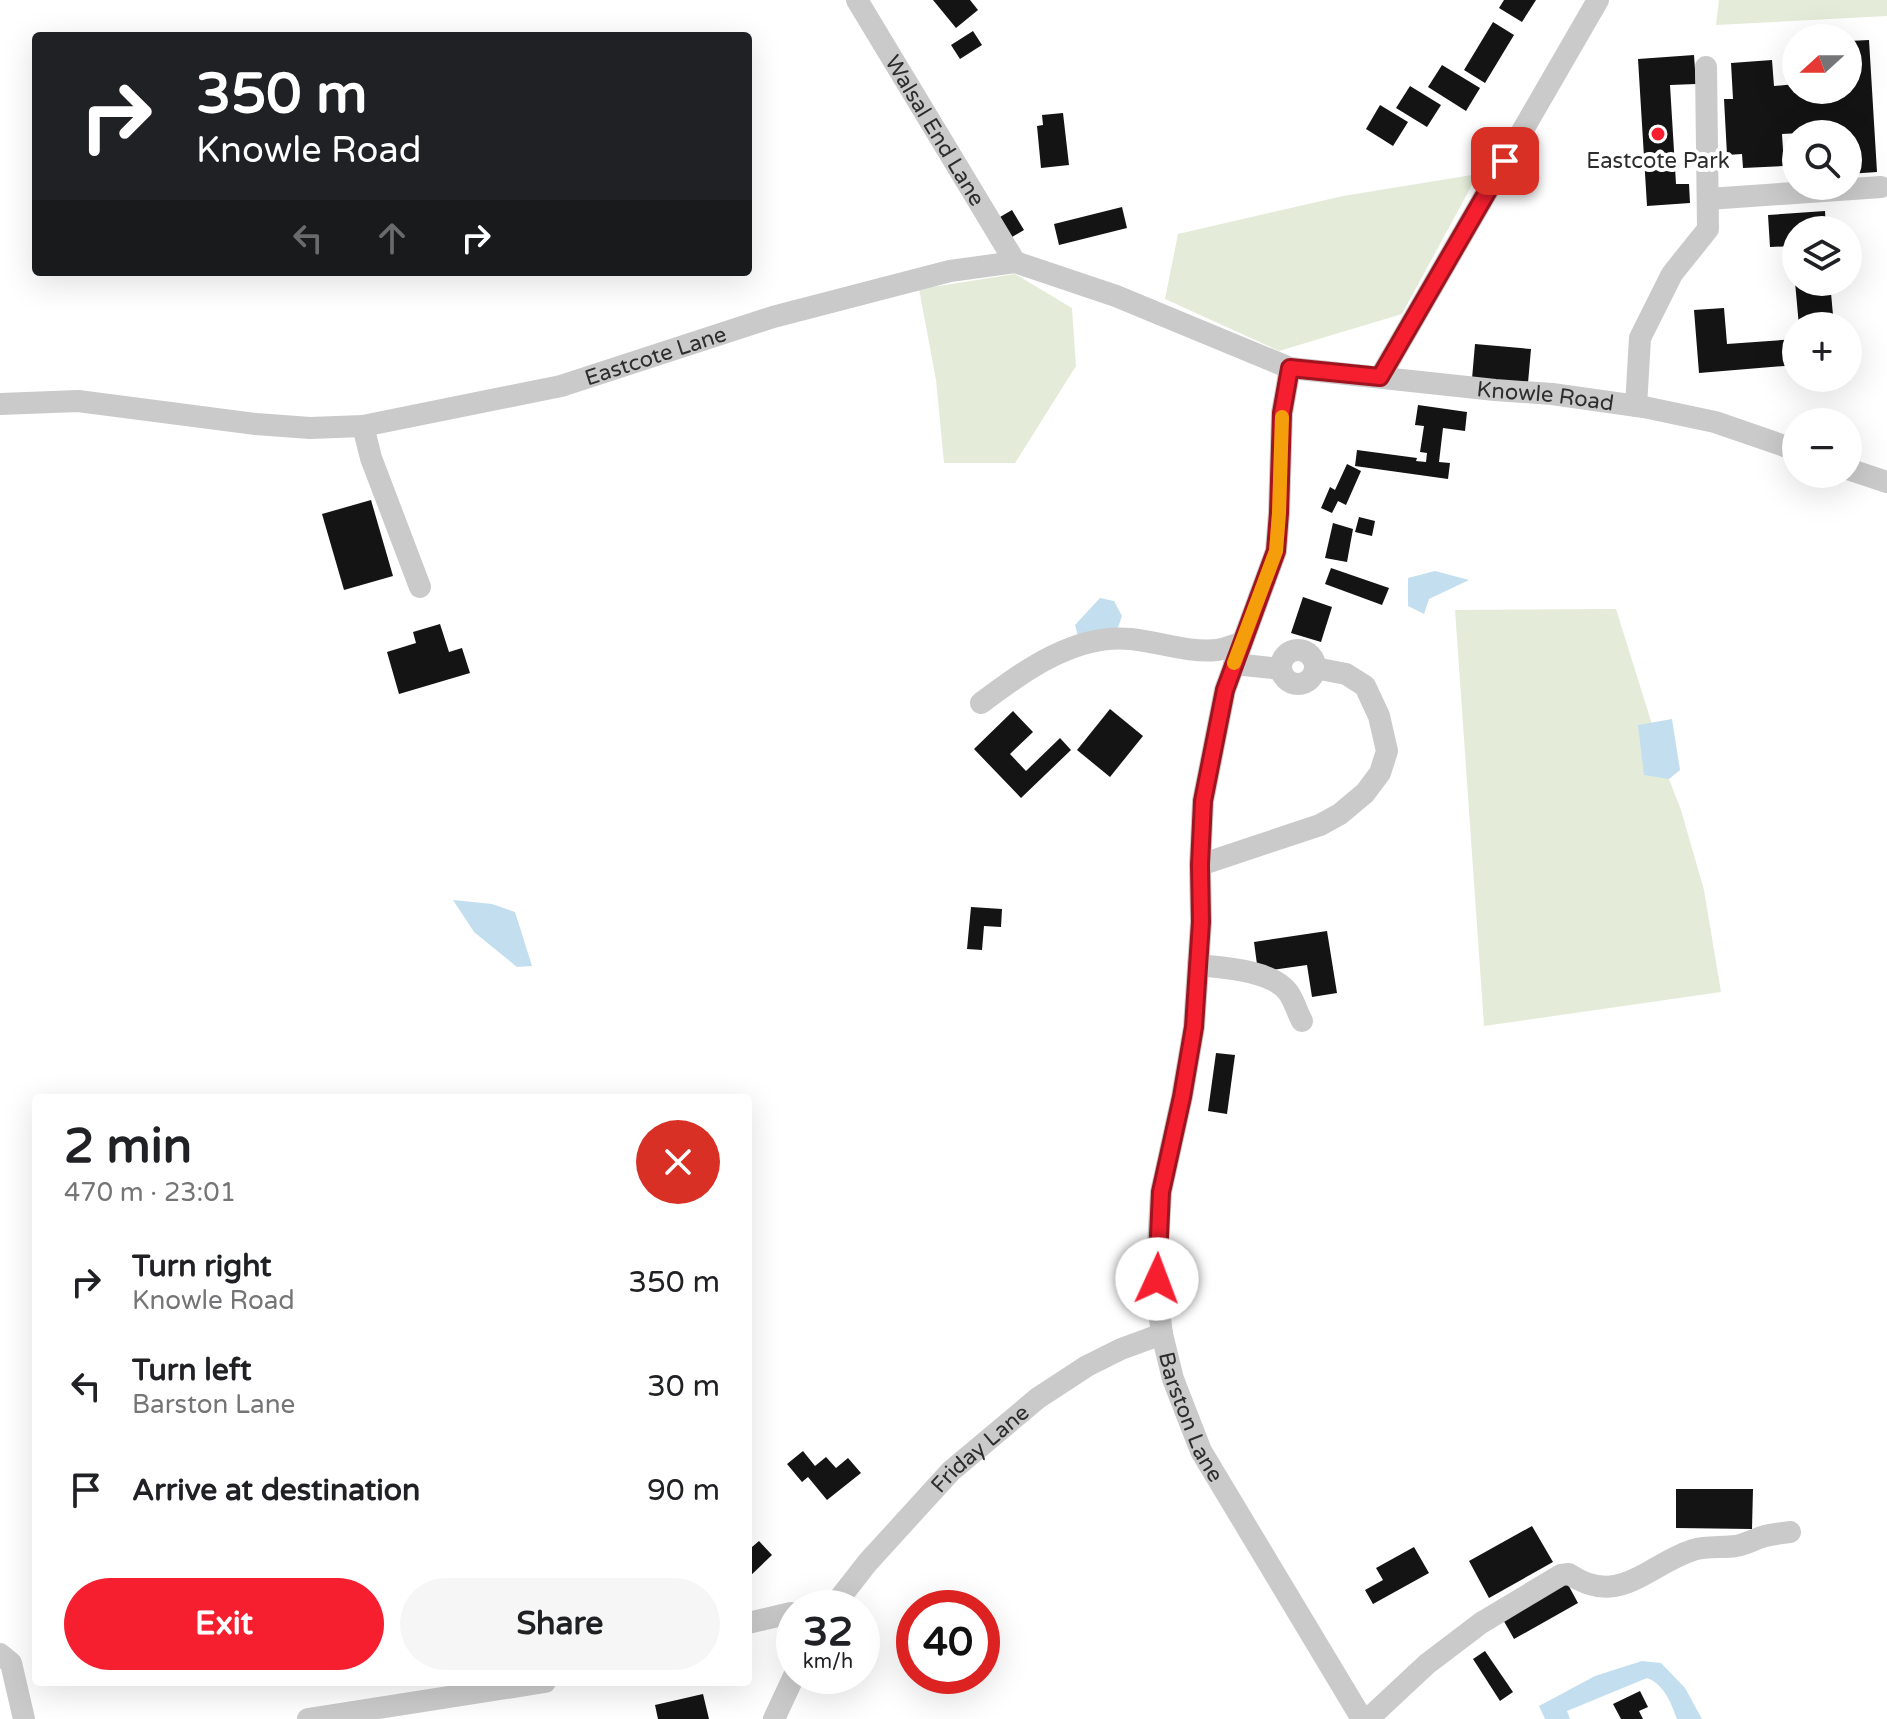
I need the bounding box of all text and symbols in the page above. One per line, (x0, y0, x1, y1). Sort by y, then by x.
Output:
north arrow (1782, 24, 1862, 104)
map controls (1782, 24, 1862, 488)
street label: Walsal End Lane (879, 51, 990, 211)
text: 350 m (196, 61, 367, 128)
icon: right (64, 64, 168, 168)
button: search (1782, 120, 1862, 200)
marker: Eastcote Park (1649, 125, 1667, 143)
pin (1471, 127, 1539, 195)
text: Knowle Road (196, 129, 421, 172)
icon: arrive (1483, 139, 1527, 183)
place label: Eastcote Park (1586, 148, 1730, 174)
icon: left (286, 216, 330, 260)
icon: ahead (370, 216, 414, 260)
icon: right (454, 216, 498, 260)
button: layers (1782, 216, 1862, 296)
button: + (1782, 312, 1862, 392)
street label: Eastcote Lane (582, 321, 730, 391)
street label: Knowle Road (1475, 376, 1616, 417)
button: − (1782, 408, 1862, 488)
text: 2 min (64, 1118, 192, 1176)
button: close (636, 1120, 720, 1204)
text: 470 m · 23:01 (64, 1177, 236, 1208)
position arrow (1115, 1237, 1199, 1321)
text: Turn right (132, 1248, 272, 1285)
icon: right (64, 1260, 108, 1304)
text: 350 m (628, 1264, 720, 1301)
text: Knowle Road (132, 1285, 295, 1316)
street label: Barston Lane (1153, 1349, 1228, 1487)
text: Turn left (132, 1352, 251, 1389)
icon: left (64, 1364, 108, 1408)
text: 30 m (647, 1368, 720, 1405)
text: Barston Lane (132, 1389, 295, 1420)
street label: Friday Lane (926, 1399, 1034, 1498)
icon: arrive (64, 1468, 108, 1512)
text: Arrive at destination (132, 1472, 420, 1509)
text: 90 m (647, 1472, 720, 1509)
button: Exit (64, 1578, 384, 1670)
button: Share (400, 1578, 720, 1670)
speed limit sign: 40 (896, 1590, 1000, 1694)
text: 32 (803, 1608, 853, 1656)
text: km/h (803, 1650, 853, 1674)

